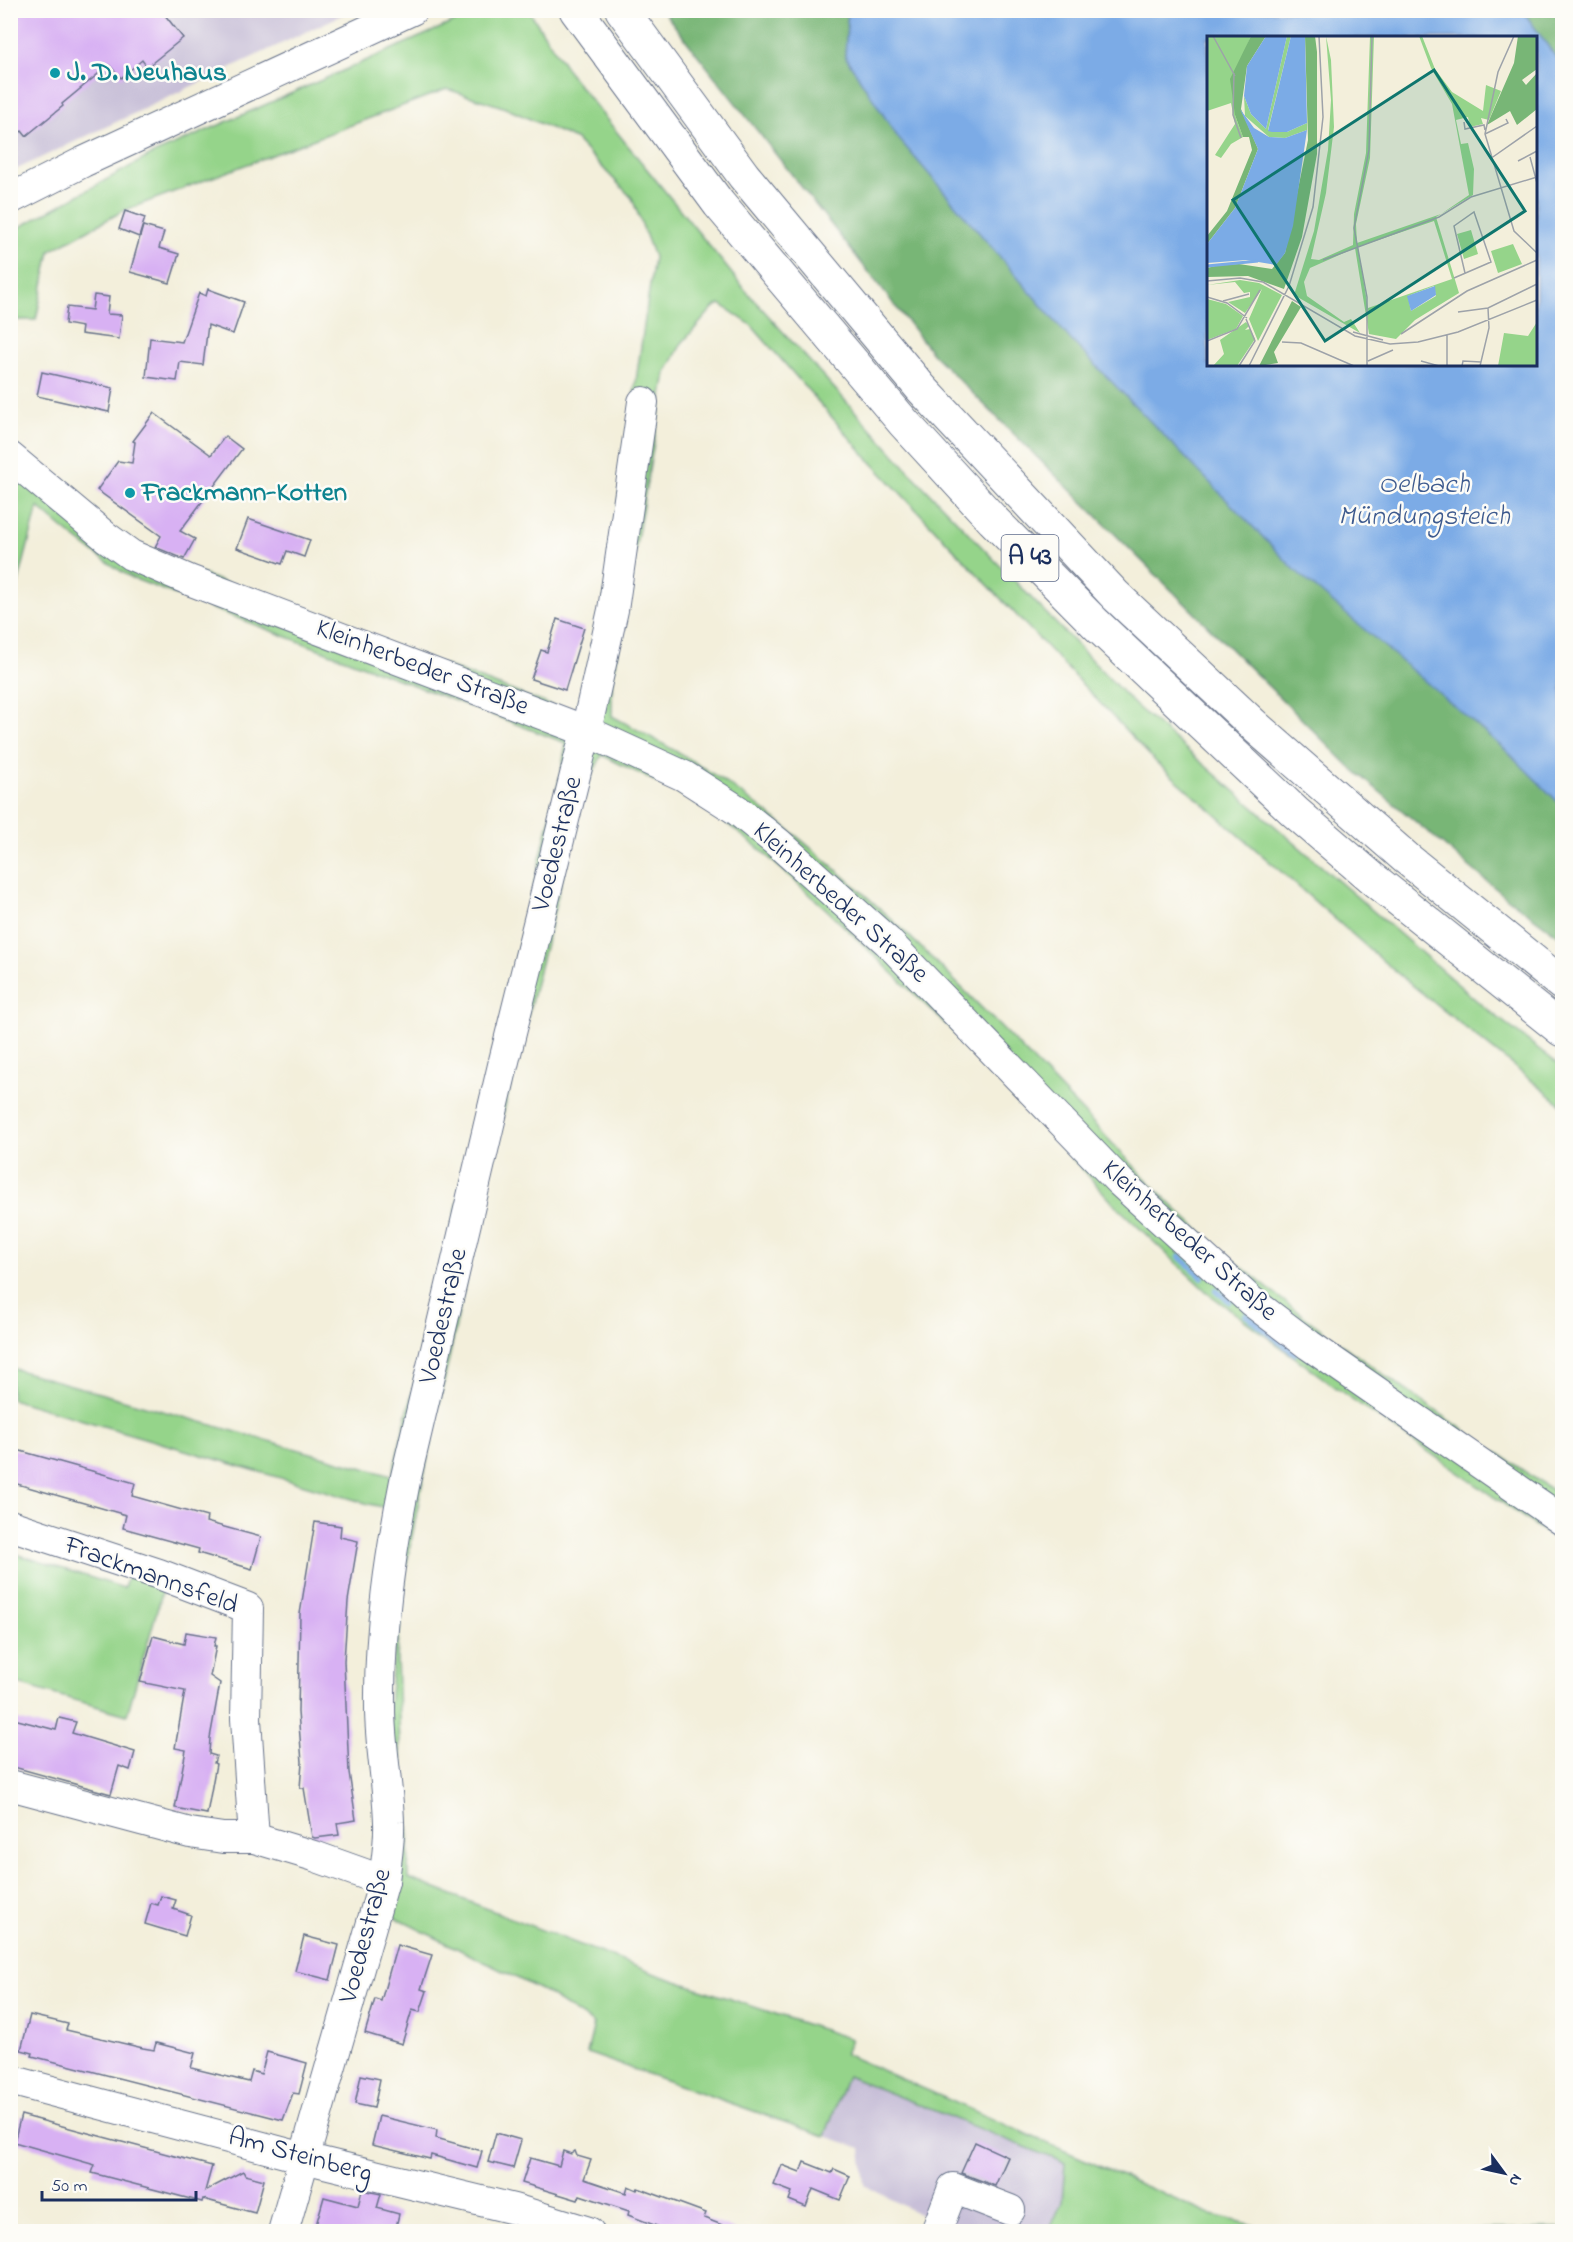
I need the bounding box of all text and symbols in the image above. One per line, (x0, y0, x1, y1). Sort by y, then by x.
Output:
inset map (1207, 36, 1537, 366)
place label: J. D. Neuhaus (67, 54, 227, 93)
marker: J. D. Neuhaus (48, 66, 62, 80)
water label: Oelbach Mündungsteich (1338, 465, 1511, 538)
place label: Frackmann-Kotten (140, 474, 347, 513)
marker: Frackmann-Kotten (123, 486, 137, 500)
road number: A 43 (1002, 535, 1058, 581)
street label: Kleinherbeder Straße (310, 609, 535, 727)
street label: Voedestraße (522, 771, 594, 917)
street label: Kleinherbeder Straße (743, 813, 938, 994)
street label: Kleinherbeder Straße (1092, 1151, 1287, 1332)
street label: Voedestraße (409, 1243, 479, 1389)
street label: Frackmannsfeld (58, 1526, 243, 1626)
street label: Voedestraße (329, 1863, 403, 2009)
street label: Am Steinberg (224, 2118, 376, 2194)
north arrow (1474, 2143, 1534, 2203)
scale bar (42, 2164, 196, 2202)
text: N (1502, 2169, 1528, 2191)
text: 50 m (51, 2174, 88, 2200)

